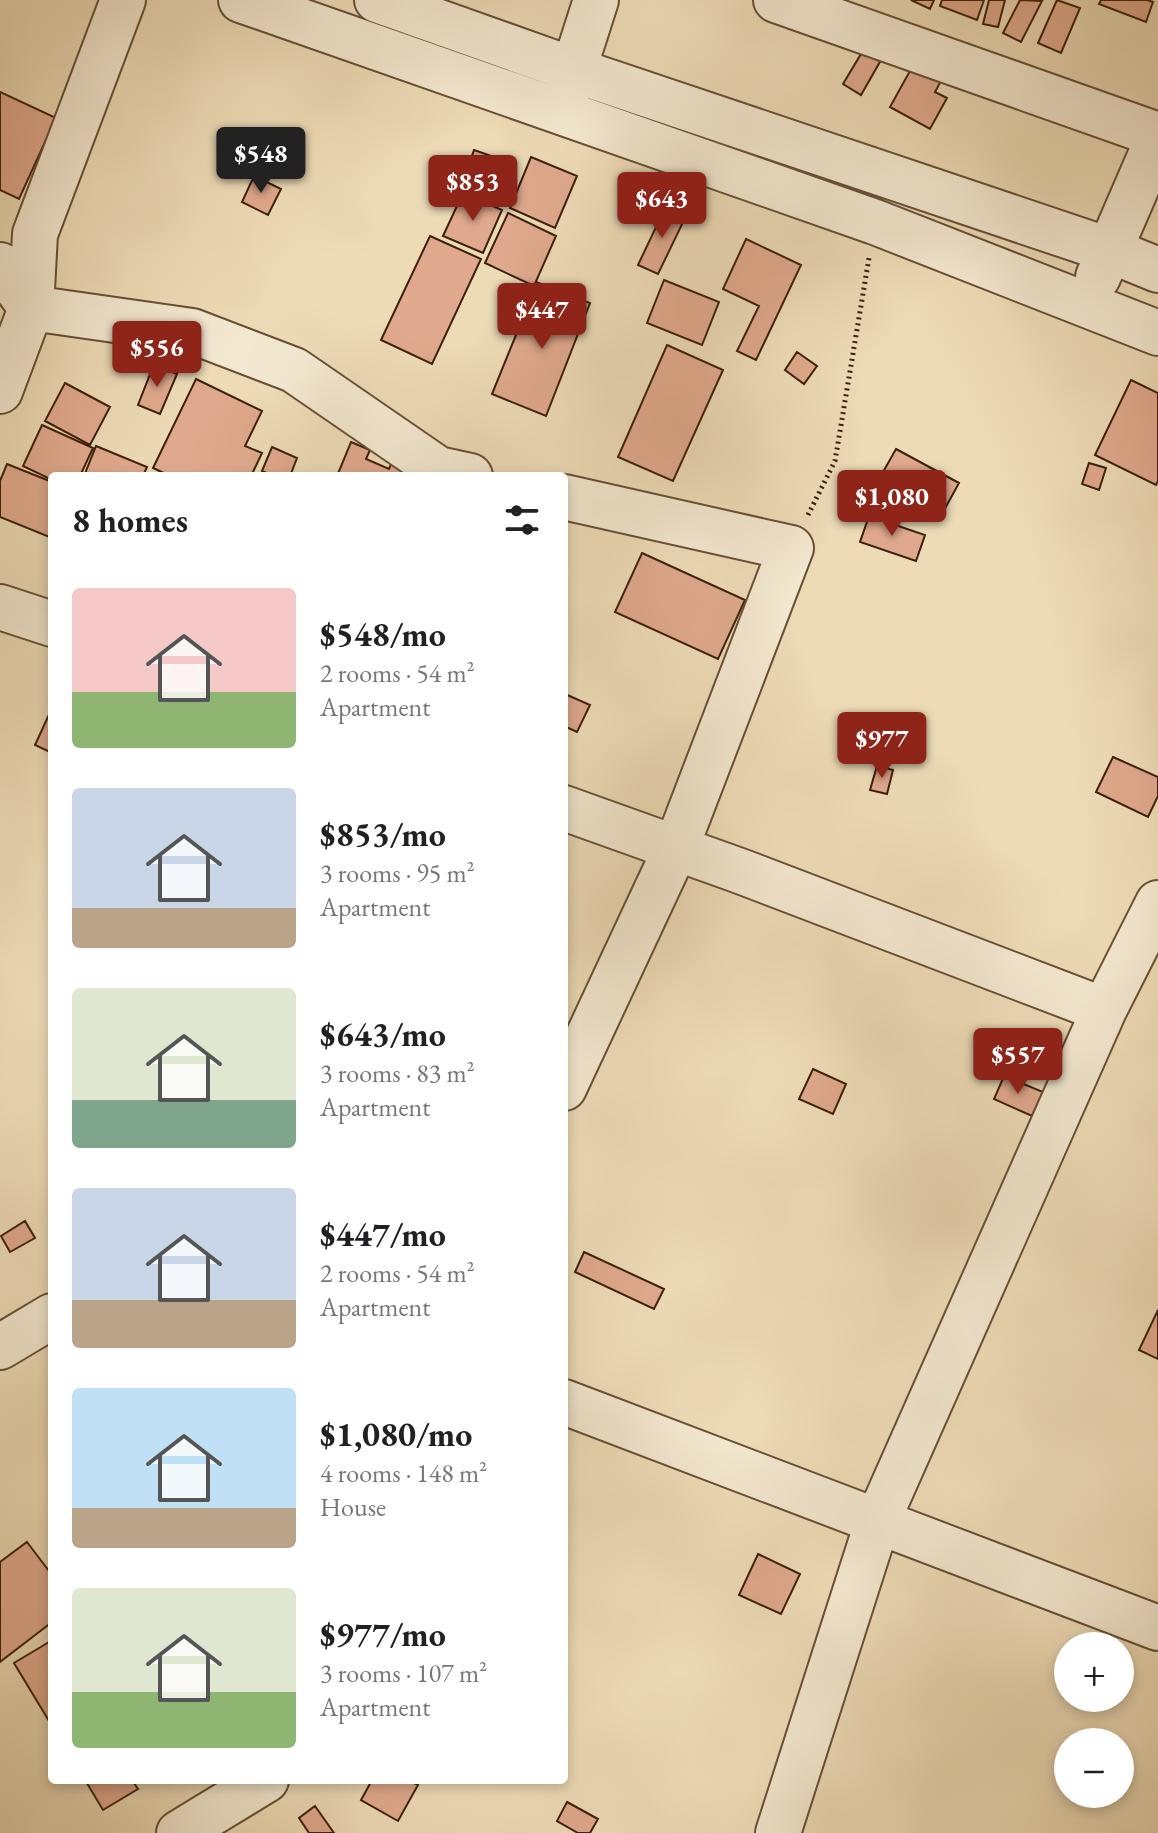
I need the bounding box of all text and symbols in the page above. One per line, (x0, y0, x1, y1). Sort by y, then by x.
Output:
pin: $548 (214, 127, 308, 195)
text: $548 (234, 136, 288, 170)
pin: $853 (426, 155, 520, 223)
text: $853 (446, 164, 500, 198)
pin: $643 (615, 172, 709, 240)
text: $643 (635, 181, 689, 215)
pin: $447 (495, 283, 589, 351)
text: $447 (515, 292, 569, 326)
pin: $556 (110, 321, 204, 389)
text: $556 (130, 330, 184, 364)
pin: $1,080 (827, 470, 957, 538)
text: $1,080 (855, 479, 929, 513)
text: 8 homes (72, 498, 188, 542)
icon: filters (500, 498, 544, 542)
text: $548/mo (320, 612, 446, 656)
icon: home (136, 620, 232, 716)
text: 2 rooms · 54 m² (320, 656, 475, 690)
text: Apartment (320, 690, 430, 724)
pin: $977 (835, 712, 929, 780)
text: $977 (855, 721, 909, 755)
text: $853/mo (320, 812, 446, 856)
icon: home (136, 820, 232, 916)
text: 3 rooms · 95 m² (320, 856, 475, 890)
text: Apartment (320, 890, 430, 924)
text: $643/mo (320, 1012, 446, 1056)
icon: home (136, 1020, 232, 1116)
pin: $557 (971, 1028, 1065, 1096)
text: $557 (991, 1037, 1045, 1071)
text: 3 rooms · 83 m² (320, 1056, 475, 1090)
text: Apartment (320, 1090, 430, 1124)
text: $447/mo (320, 1212, 446, 1256)
icon: home (136, 1220, 232, 1316)
text: 2 rooms · 54 m² (320, 1256, 475, 1290)
text: Apartment (320, 1290, 430, 1324)
text: $1,080/mo (320, 1412, 472, 1456)
icon: home (136, 1420, 232, 1516)
text: 4 rooms · 148 m² (320, 1456, 487, 1490)
text: House (320, 1490, 386, 1524)
text: $977/mo (320, 1612, 446, 1656)
icon: home (136, 1620, 232, 1716)
map controls (1054, 1632, 1134, 1808)
button: + (1054, 1632, 1134, 1712)
text: 3 rooms · 107 m² (320, 1656, 487, 1690)
text: Apartment (320, 1690, 430, 1724)
button: − (1054, 1728, 1134, 1808)

